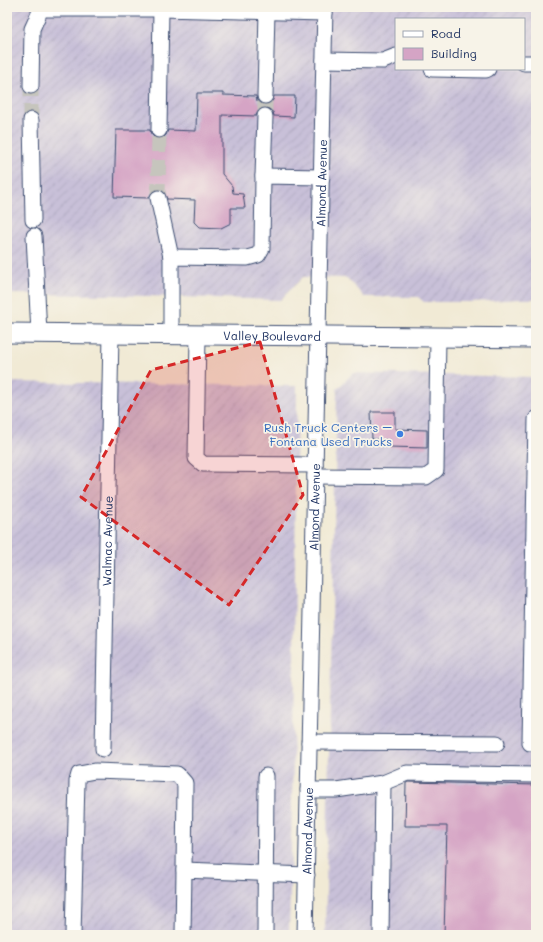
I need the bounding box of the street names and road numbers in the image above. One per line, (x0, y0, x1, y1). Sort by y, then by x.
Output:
street label: Almond Avenue (312, 139, 330, 227)
street label: Valley Boulevard (223, 327, 321, 344)
street label: Almond Avenue (305, 463, 323, 551)
street label: Walmac Avenue (98, 496, 116, 586)
street label: Almond Avenue (298, 787, 316, 875)

